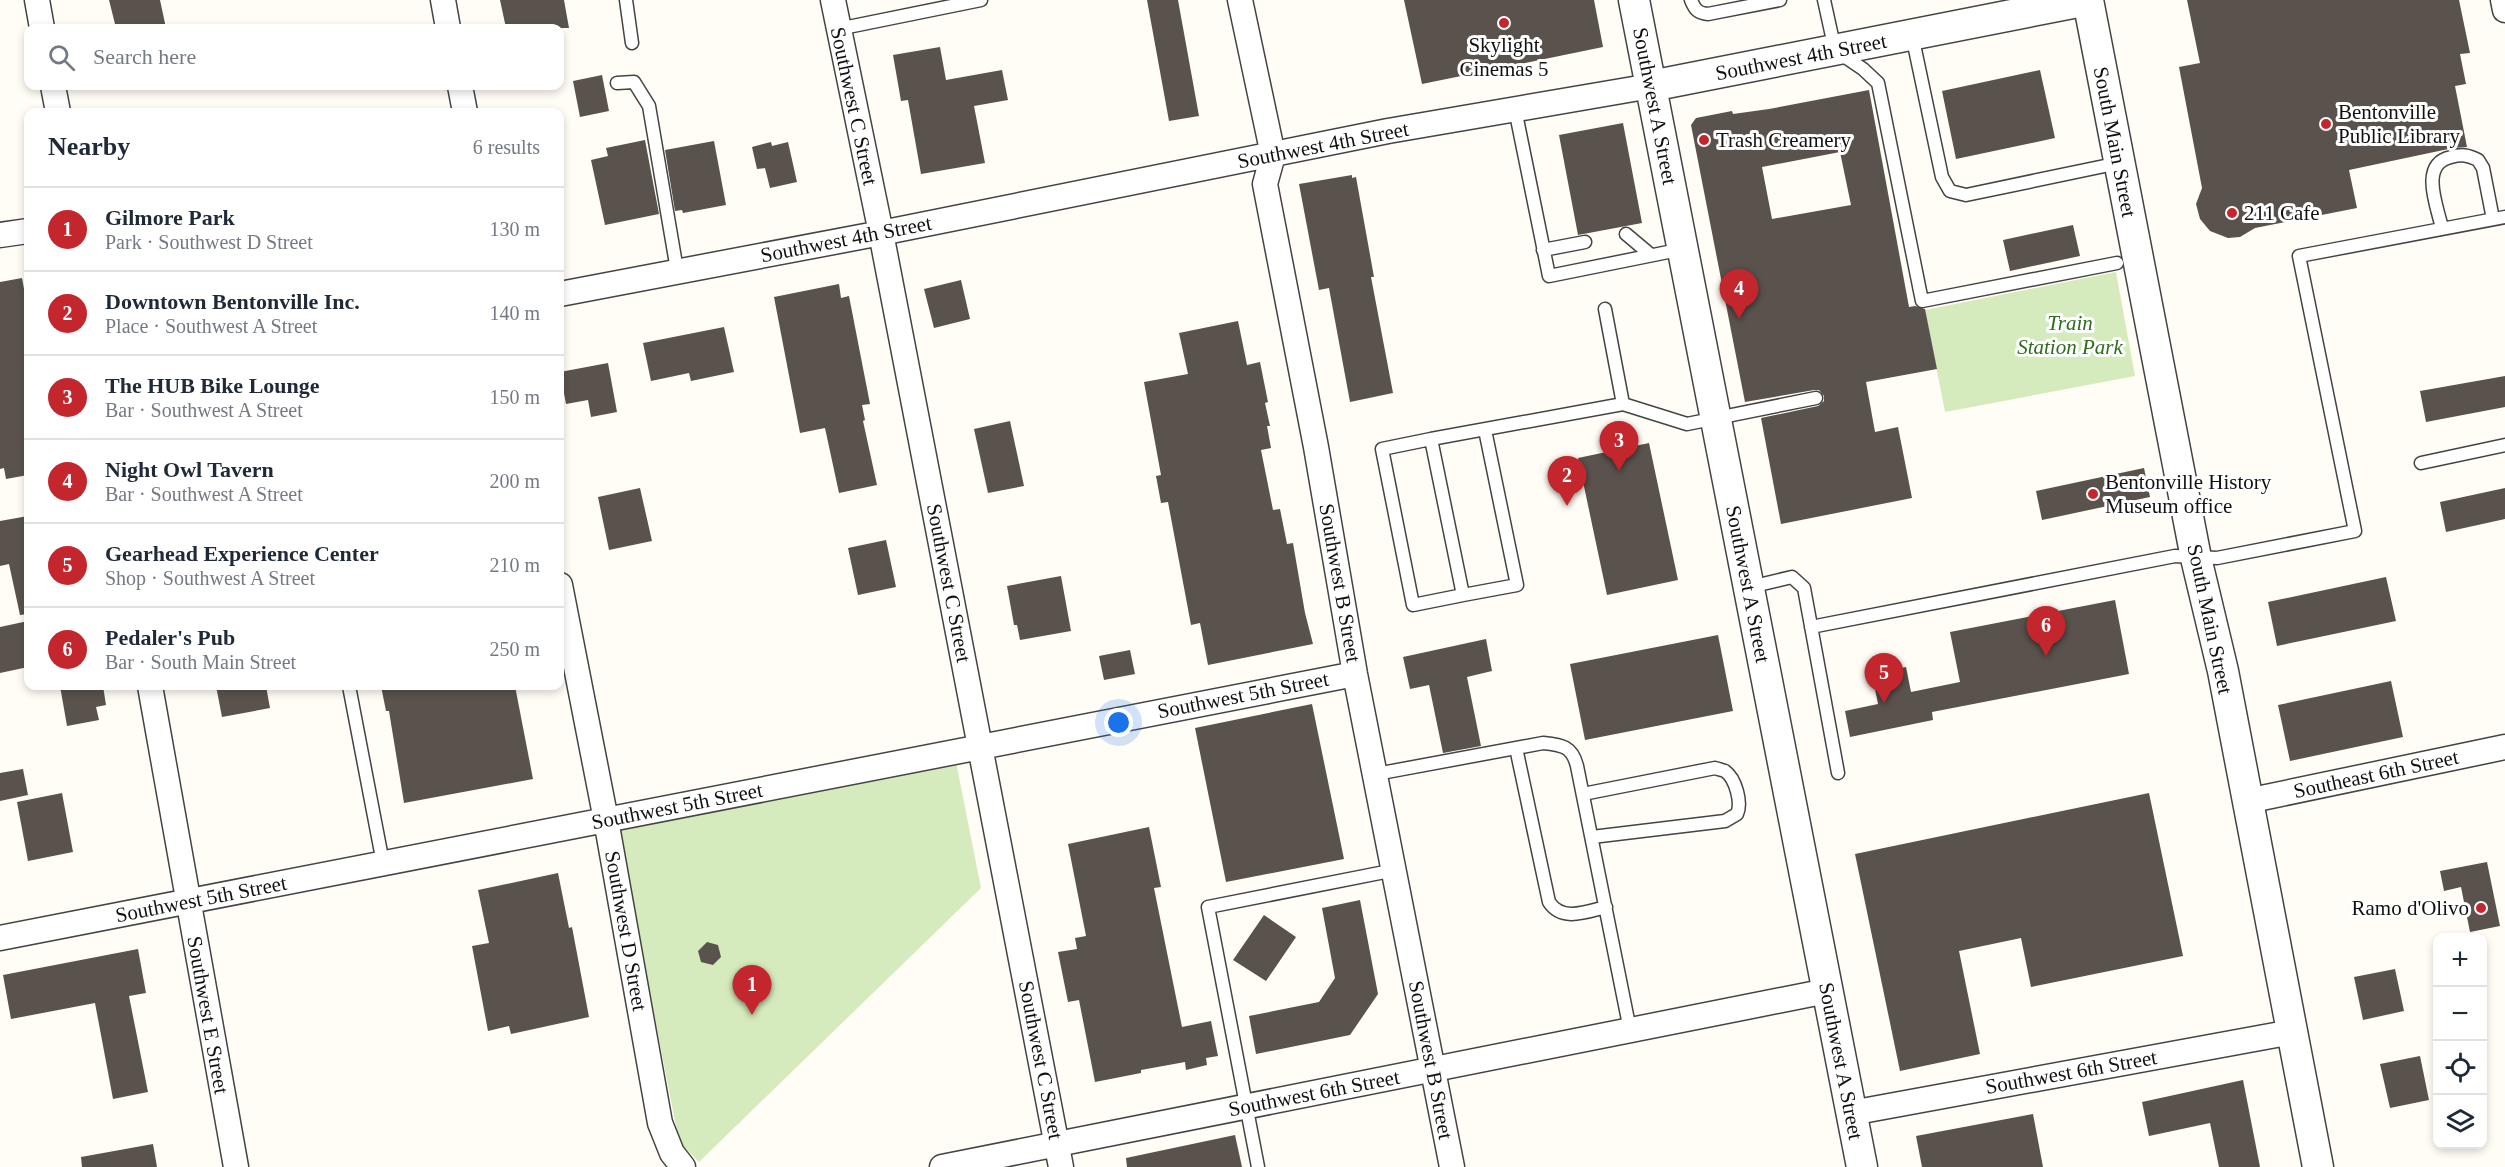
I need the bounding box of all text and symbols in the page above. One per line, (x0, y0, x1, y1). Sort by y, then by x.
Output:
marker: Skylight Cinemas 5 (1497, 16, 1511, 30)
search box (24, 24, 564, 90)
street label: Southwest C Street (826, 25, 883, 187)
street label: Southwest A Street (1628, 25, 1682, 187)
street label: Southwest 4th Street (1713, 29, 1889, 85)
place label: Skylight Cinemas 5 (1459, 33, 1549, 81)
icon: search (45, 41, 78, 74)
text: Search here (93, 44, 196, 69)
street label: South Main Street (2089, 65, 2141, 219)
place label: Bentonville Public Library (2338, 100, 2460, 148)
street label: Southwest 4th Street (1235, 117, 1411, 173)
marker: Bentonville Public Library (2319, 117, 2333, 131)
place label: Trash Creamery (1716, 128, 1852, 152)
text: Nearby (48, 132, 130, 161)
marker: Trash Creamery (1697, 133, 1711, 147)
text: 6 results (473, 136, 540, 158)
place label: 211 Cafe (2244, 201, 2320, 225)
text: Gilmore Park (105, 205, 235, 230)
marker: 211 Cafe (2225, 206, 2239, 220)
street label: Southwest 4th Street (758, 211, 934, 267)
text: 1 (63, 218, 73, 240)
text: 130 m (489, 218, 540, 240)
text: Park · Southwest D Street (105, 231, 313, 253)
pin: 4 (1720, 270, 1758, 319)
text: Downtown Bentonville Inc. (105, 289, 360, 314)
text: 2 (63, 302, 73, 324)
text: 140 m (489, 302, 540, 324)
park label: Train Station Park (2017, 311, 2123, 359)
text: Place · Southwest A Street (105, 315, 317, 337)
text: The HUB Bike Lounge (105, 373, 320, 398)
text: 3 (63, 386, 73, 408)
text: 150 m (489, 386, 540, 408)
text: Bar · Southwest A Street (105, 399, 303, 421)
pin: 3 (1600, 422, 1638, 471)
pin: 2 (1548, 456, 1586, 506)
text: Night Owl Tavern (105, 457, 274, 482)
text: 4 (63, 470, 73, 492)
text: 200 m (489, 470, 540, 492)
place label: Bentonville History Museum office (2105, 470, 2272, 518)
text: Bar · Southwest A Street (105, 483, 303, 505)
marker: Bentonville History Museum office (2086, 487, 2100, 501)
street label: Southwest C Street (922, 502, 976, 664)
street label: Southwest B Street (1314, 502, 1366, 665)
street label: Southwest A Street (1721, 503, 1775, 665)
text: Gearhead Experience Center (105, 541, 379, 566)
street label: South Main Street (2182, 542, 2238, 696)
text: 5 (63, 554, 73, 576)
text: 210 m (489, 554, 540, 576)
text: Shop · Southwest A Street (105, 567, 315, 589)
pin: 6 (2026, 606, 2066, 656)
text: Pedaler's Pub (105, 625, 235, 650)
text: 6 (63, 638, 73, 660)
text: 250 m (489, 638, 540, 660)
text: Bar · South Main Street (105, 651, 296, 673)
pin: 5 (1864, 654, 1904, 703)
street label: Southwest 5th Street (1155, 667, 1331, 723)
your location (1104, 708, 1133, 737)
street label: Southeast 6th Street (2291, 745, 2461, 803)
street label: Southwest 5th Street (589, 778, 765, 834)
street label: Southwest D Street (600, 849, 652, 1013)
street label: Southwest 5th Street (113, 871, 289, 927)
place label: Ramo d'Olivo (2351, 896, 2469, 920)
marker: Ramo d'Olivo (2474, 901, 2488, 915)
map controls (2433, 933, 2487, 1149)
button: + (2433, 933, 2487, 987)
street label: Southwest E Street (182, 934, 234, 1096)
pin: 1 (732, 966, 771, 1015)
street label: Southwest C Street (1014, 979, 1068, 1141)
street label: Southwest B Street (1404, 979, 1458, 1141)
street label: Southwest A Street (1814, 980, 1868, 1142)
button: − (2433, 987, 2487, 1041)
button: locate (2433, 1041, 2487, 1095)
street label: Southwest 6th Street (1983, 1045, 2159, 1099)
street label: Southwest 6th Street (1226, 1065, 1402, 1121)
button: layers (2433, 1095, 2487, 1149)

